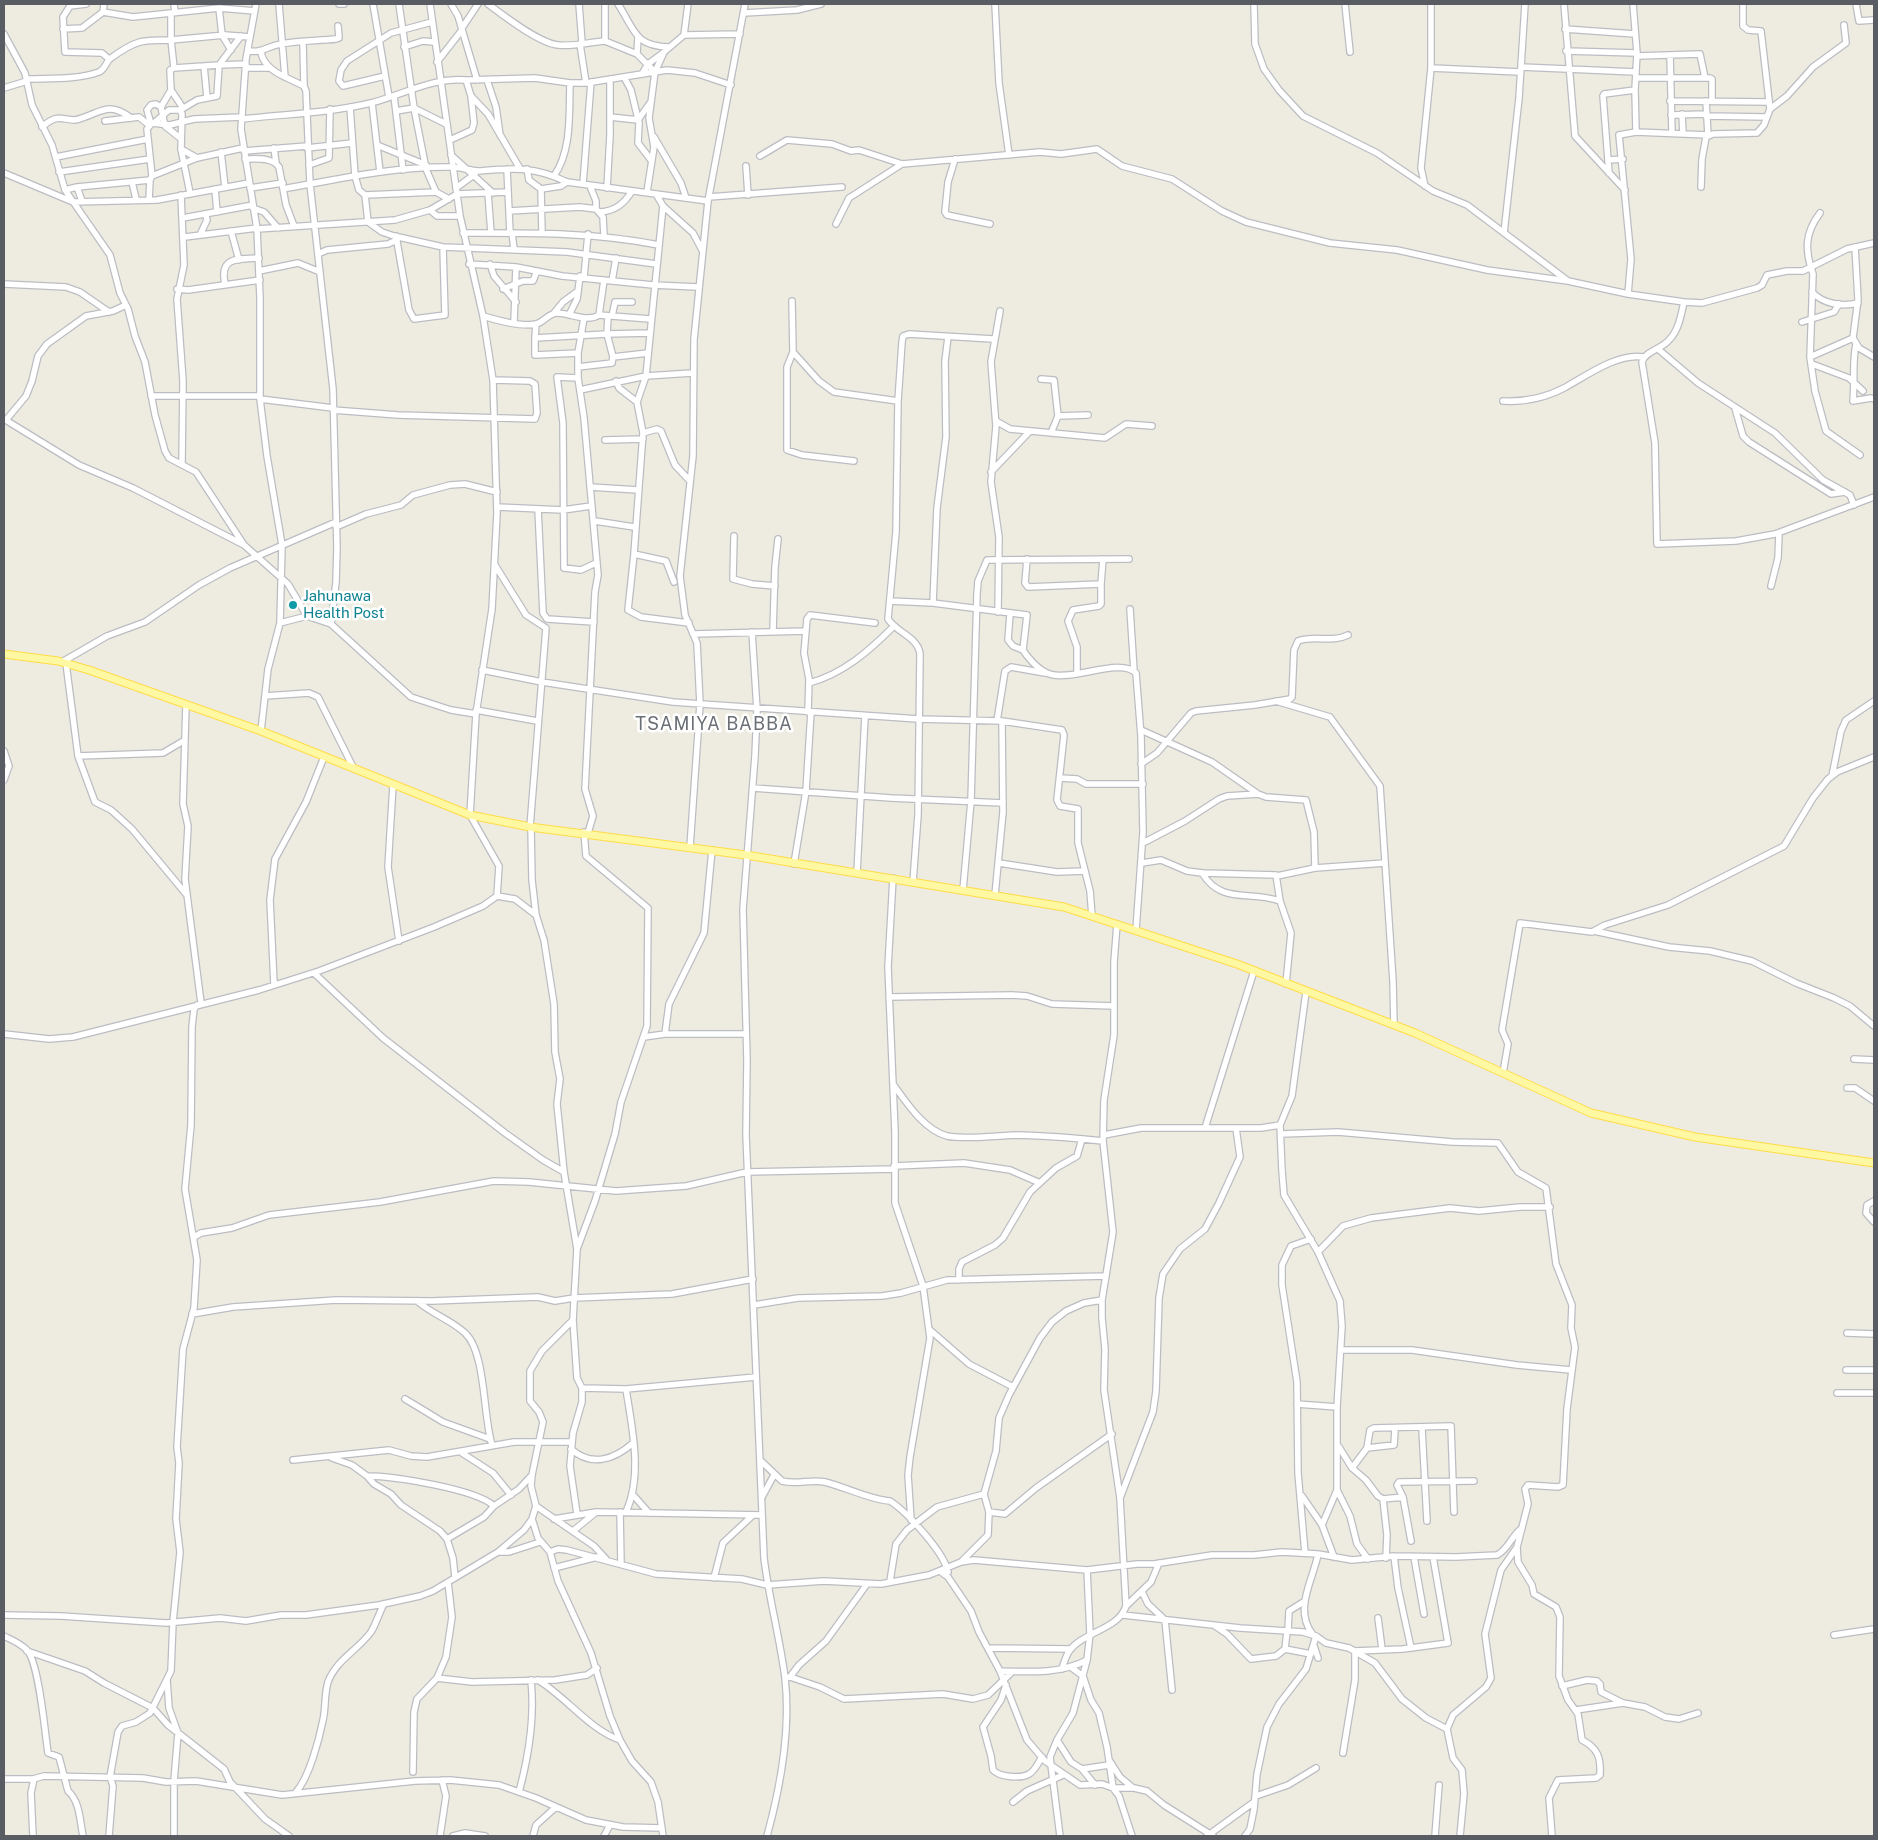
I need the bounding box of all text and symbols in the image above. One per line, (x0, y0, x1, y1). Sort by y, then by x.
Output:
place label: Jahunawa Health Post (303, 587, 384, 622)
marker: Jahunawa Health Post (287, 599, 299, 611)
district label: TSAMIYA BABBA (634, 713, 794, 735)

